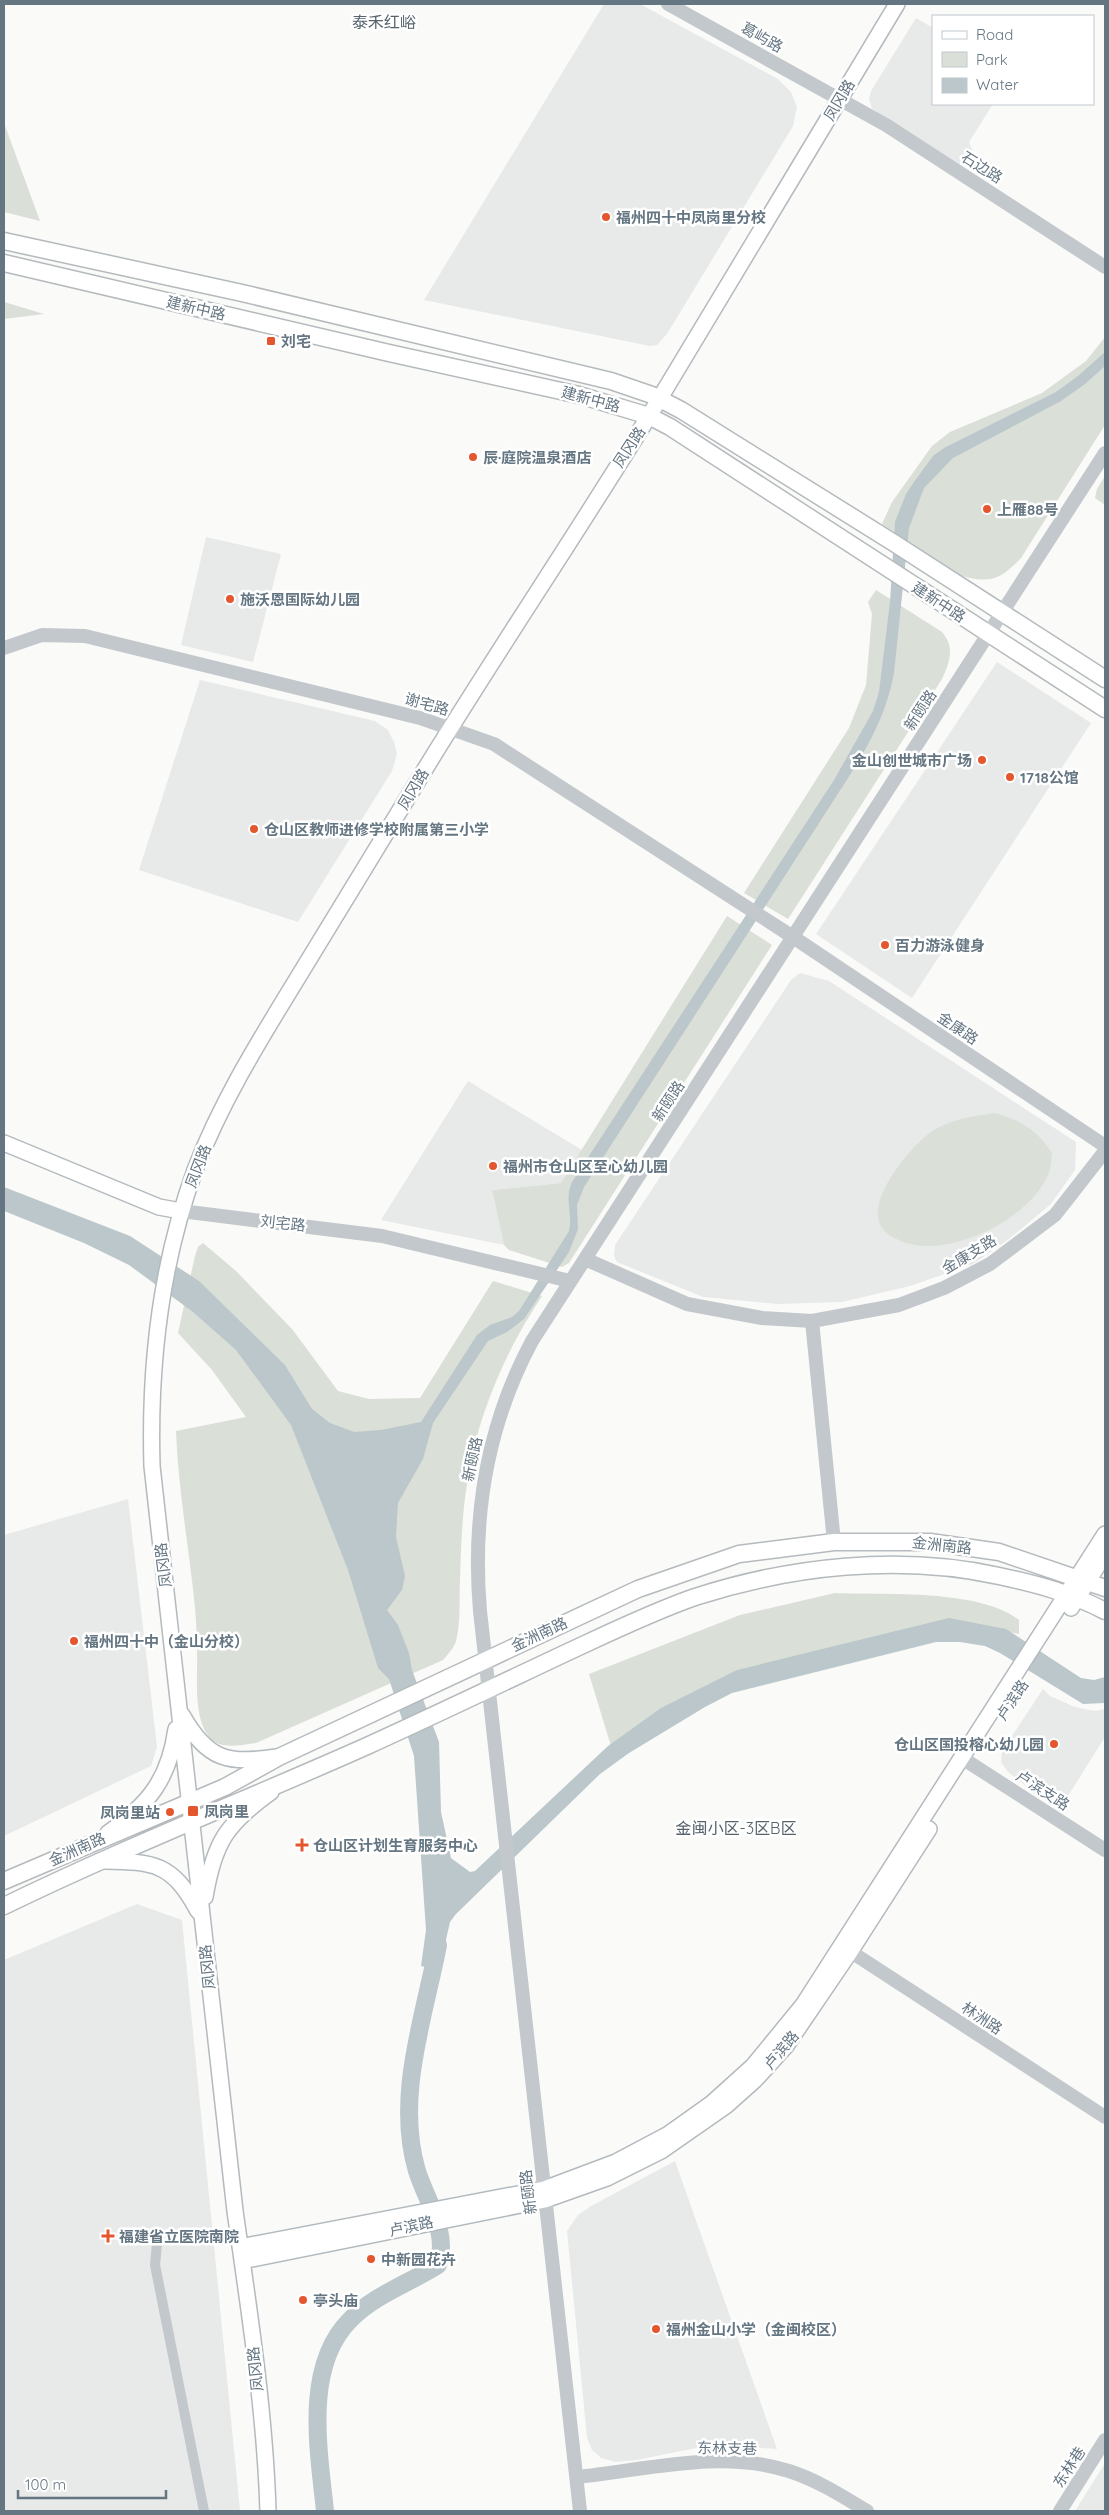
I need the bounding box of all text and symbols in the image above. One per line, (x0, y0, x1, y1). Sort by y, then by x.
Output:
district label: 泰禾红峪 (352, 12, 416, 32)
legend (932, 15, 1094, 105)
street label: 葛屿路 (738, 18, 786, 56)
text: Road (976, 25, 1013, 44)
text: Park (976, 50, 1008, 69)
text: Water (976, 75, 1019, 94)
street label: 凤冈路 (819, 76, 859, 124)
street label: 石边路 (958, 147, 1006, 187)
place label: 福州四十中凤岗里分校 (616, 208, 766, 227)
marker: 福州四十中凤岗里分校 (600, 211, 612, 223)
street label: 建新中路 (165, 292, 227, 324)
place label: 刘宅 (281, 332, 311, 351)
marker: 刘宅 (265, 335, 277, 347)
street label: 建新中路 (560, 382, 622, 416)
street label: 凤冈路 (609, 423, 649, 471)
place label: 辰·庭院温泉酒店 (483, 448, 591, 467)
marker: 辰·庭院温泉酒店 (467, 451, 479, 463)
place label: 上雁88号 (997, 500, 1058, 519)
marker: 上雁88号 (981, 503, 993, 515)
street label: 建新中路 (909, 578, 969, 626)
place label: 施沃恩国际幼儿园 (240, 590, 360, 609)
marker: 施沃恩国际幼儿园 (224, 593, 236, 605)
street label: 新颐路 (900, 686, 940, 734)
street label: 谢宅路 (403, 689, 451, 719)
place label: 金山创世城市广场 (852, 751, 972, 770)
marker: 金山创世城市广场 (976, 754, 988, 766)
street label: 凤冈路 (393, 765, 433, 813)
place label: 1718公馆 (1020, 768, 1079, 787)
marker: 1718公馆 (1004, 771, 1016, 783)
place label: 仓山区教师进修学校附属第三小学 (264, 820, 489, 839)
marker: 仓山区教师进修学校附属第三小学 (248, 823, 260, 835)
place label: 百力游泳健身 (895, 936, 985, 955)
marker: 百力游泳健身 (879, 939, 891, 951)
street label: 金康路 (934, 1008, 982, 1048)
street label: 新颐路 (648, 1077, 688, 1125)
street label: 凤冈路 (181, 1142, 215, 1190)
place label: 福州市仓山区至心幼儿园 (503, 1157, 668, 1176)
marker: 福州市仓山区至心幼儿园 (487, 1160, 499, 1172)
street label: 刘宅路 (260, 1211, 306, 1235)
street label: 金康支路 (938, 1230, 1000, 1278)
street label: 新颐路 (458, 1435, 486, 1483)
street label: 金洲南路 (911, 1532, 973, 1558)
street label: 凤冈路 (151, 1542, 175, 1588)
street label: 金洲南路 (508, 1613, 570, 1655)
place label: 福州四十中（金山分校） (84, 1632, 249, 1651)
marker: 福州四十中（金山分校） (68, 1635, 80, 1647)
street label: 卢滨路 (992, 1676, 1032, 1724)
place label: 仓山区国投榕心幼儿园 (894, 1735, 1044, 1754)
marker: 仓山区国投榕心幼儿园 (1048, 1738, 1060, 1750)
street label: 卢滨支路 (1013, 1766, 1073, 1814)
place label: 凤岗里 (204, 1802, 249, 1821)
place label: 凤岗里站 (100, 1803, 160, 1822)
marker: 凤岗里 (186, 1804, 200, 1818)
marker: 凤岗里站 (164, 1806, 176, 1818)
district label: 金闽小区-3区B区 (675, 1818, 797, 1838)
street label: 金洲南路 (46, 1828, 108, 1870)
place label: 仓山区计划生育服务中心 (313, 1836, 478, 1855)
marker: 仓山区计划生育服务中心 (295, 1838, 309, 1852)
street label: 凤冈路 (195, 1944, 219, 1990)
street label: 林洲路 (958, 1998, 1006, 2038)
street label: 卢滨路 (759, 2027, 803, 2073)
street label: 新颐路 (516, 2169, 540, 2215)
street label: 卢滨路 (387, 2212, 435, 2240)
place label: 福建省立医院南院 (119, 2227, 239, 2246)
marker: 福建省立医院南院 (101, 2229, 115, 2243)
place label: 中新园花卉 (381, 2250, 456, 2269)
marker: 中新园花卉 (365, 2253, 377, 2265)
place label: 亭头庙 (313, 2291, 358, 2310)
marker: 亭头庙 (297, 2294, 309, 2306)
place label: 福州金山小学（金闽校区） (666, 2320, 846, 2339)
marker: 福州金山小学（金闽校区） (650, 2323, 662, 2335)
street label: 凤冈路 (243, 2346, 267, 2392)
street label: 东林支巷 (697, 2438, 757, 2458)
street label: 东林巷 (1049, 2443, 1089, 2491)
scale bar (18, 2468, 165, 2500)
text: 100 m (25, 2475, 66, 2494)

